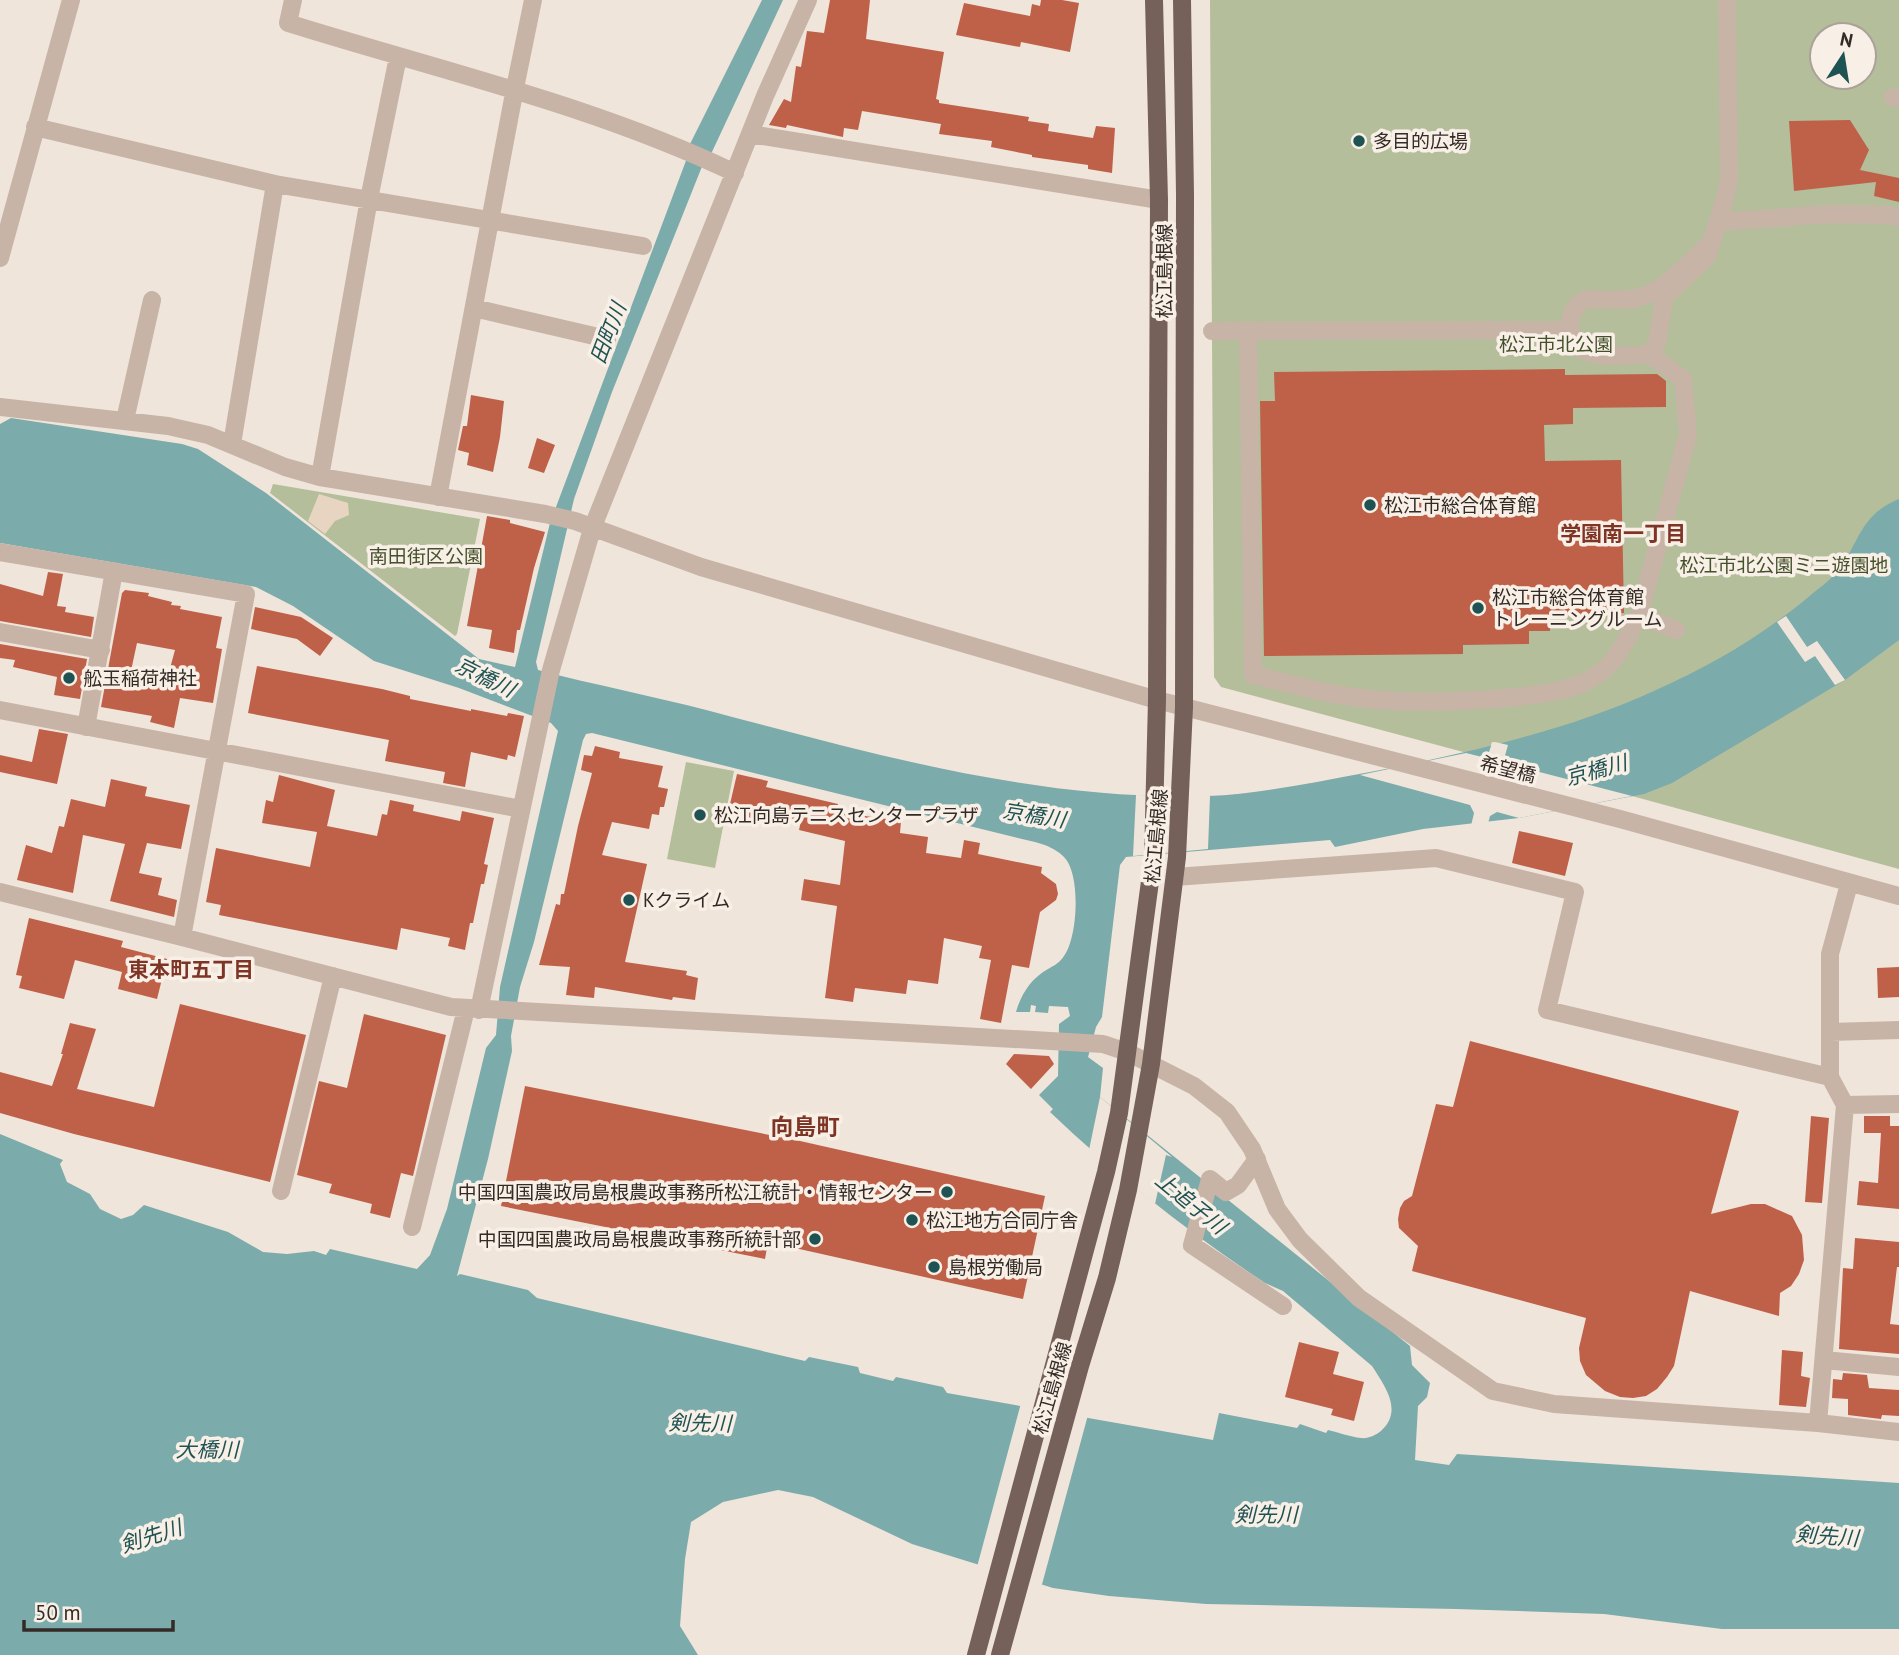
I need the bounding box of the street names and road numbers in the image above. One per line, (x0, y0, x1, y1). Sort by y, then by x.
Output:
street label: 松江島根線 (1152, 223, 1176, 319)
street label: 希望橋 (1477, 750, 1539, 788)
street label: 松江島根線 (1140, 788, 1172, 884)
street label: 松江島根線 (1027, 1339, 1077, 1437)

